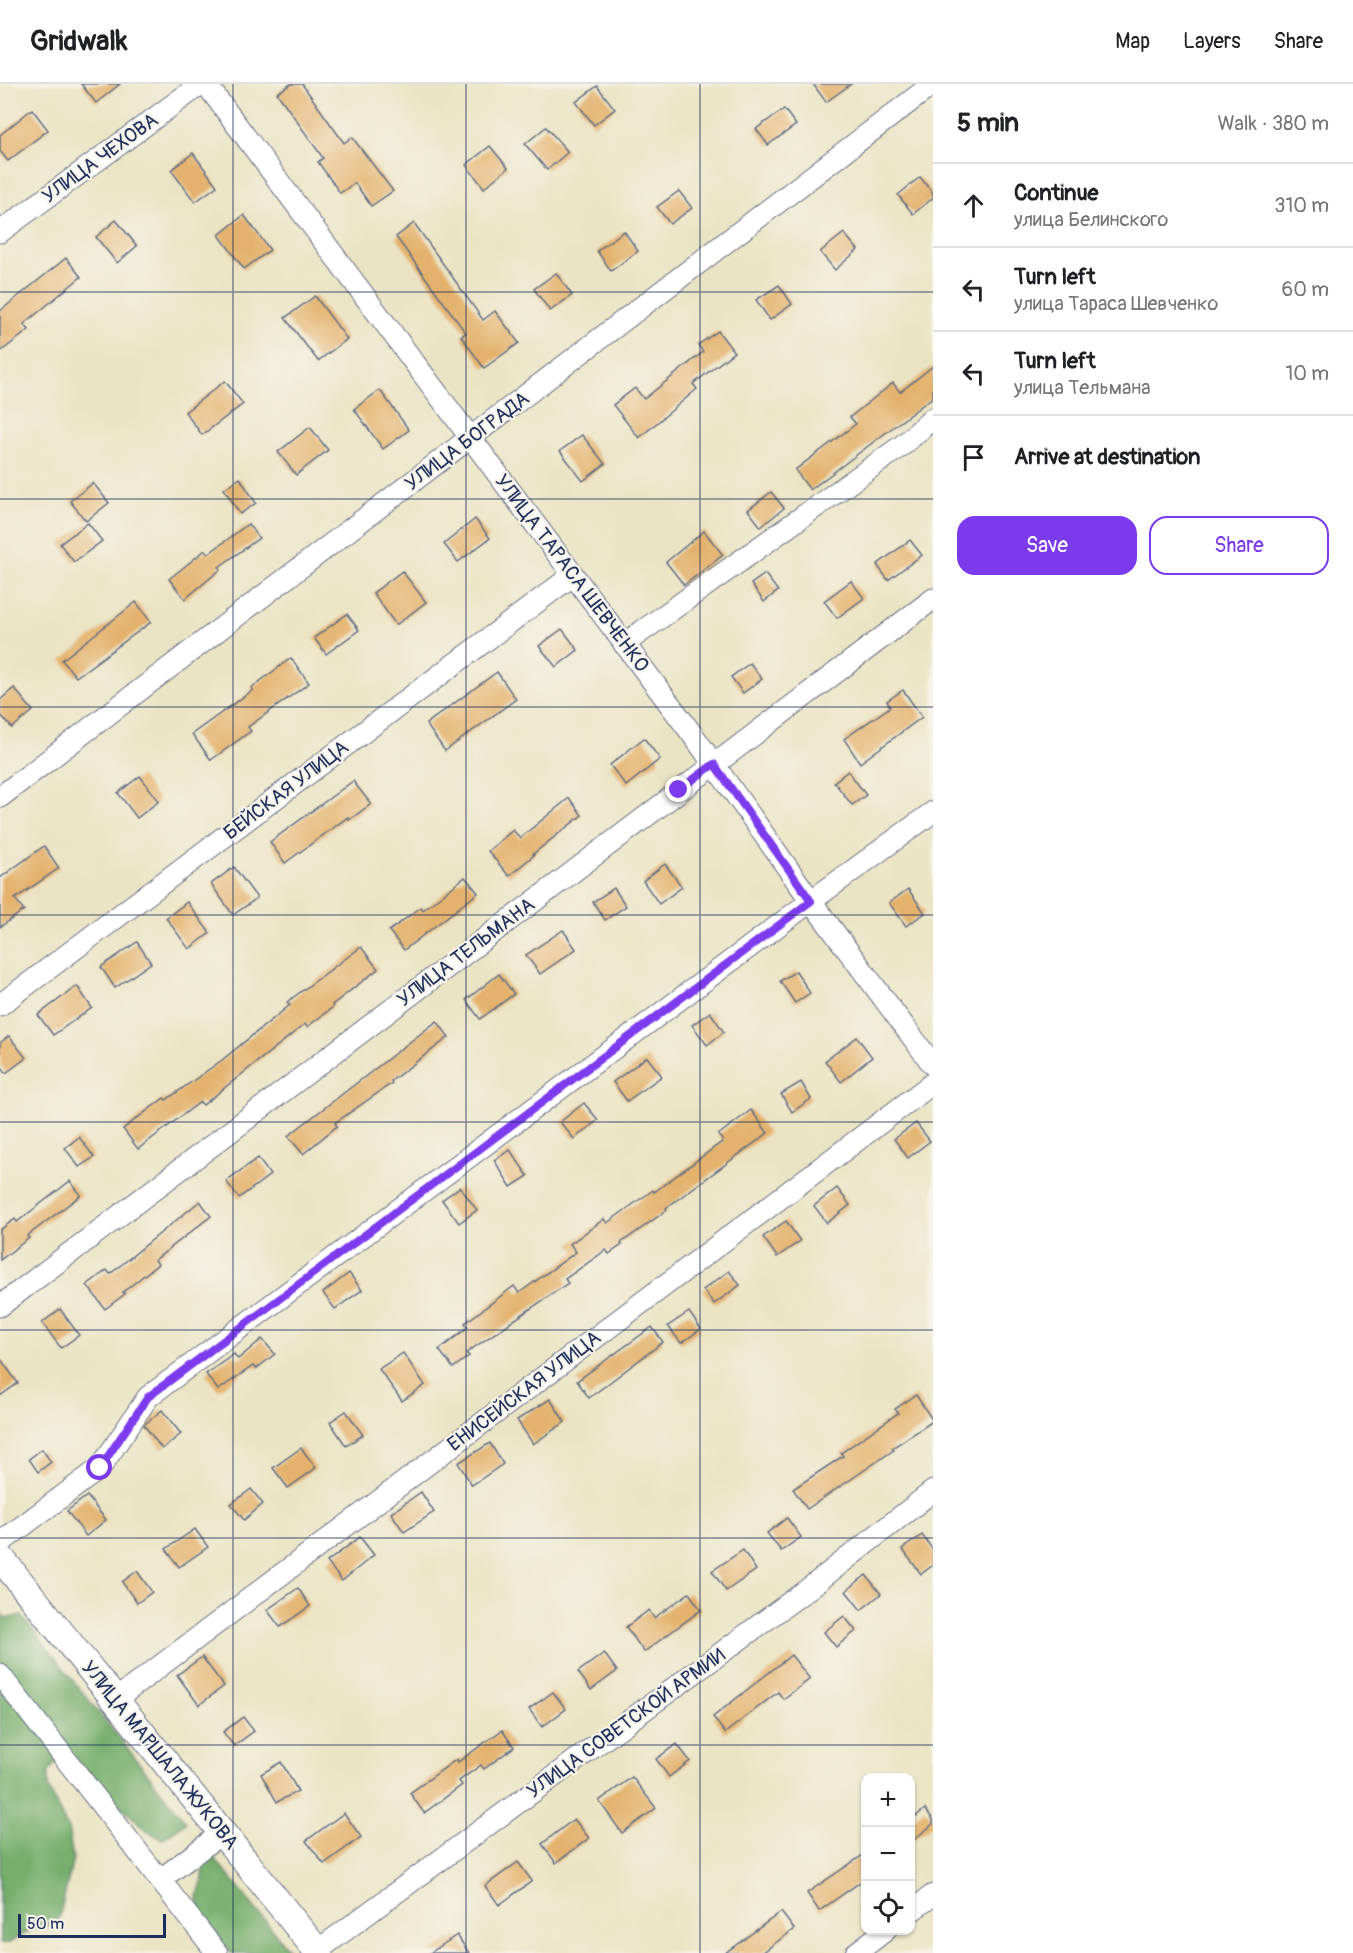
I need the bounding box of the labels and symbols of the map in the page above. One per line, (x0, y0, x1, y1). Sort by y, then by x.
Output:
street label: УЛИЦА ЧЕХОВА (37, 107, 163, 209)
street label: УЛИЦА БОГРАДА (400, 386, 534, 496)
street label: УЛИЦА ТАРАСА ШЕВЧЕНКО (489, 469, 655, 677)
street label: БЕЙСКАЯ УЛИЦА (218, 735, 354, 845)
route end (665, 776, 691, 802)
street label: УЛИЦА ТЕЛЬМАНА (392, 892, 540, 1012)
street label: ЕНИСЕЙСКАЯ УЛИЦА (442, 1325, 606, 1457)
route start (86, 1454, 112, 1480)
street label: УЛИЦА СОВЕТСКОЙ АРМИИ (522, 1642, 730, 1804)
street label: УЛИЦА МАРШАЛА ЖУКОВА (76, 1655, 244, 1855)
scale bar (18, 1911, 166, 1938)

